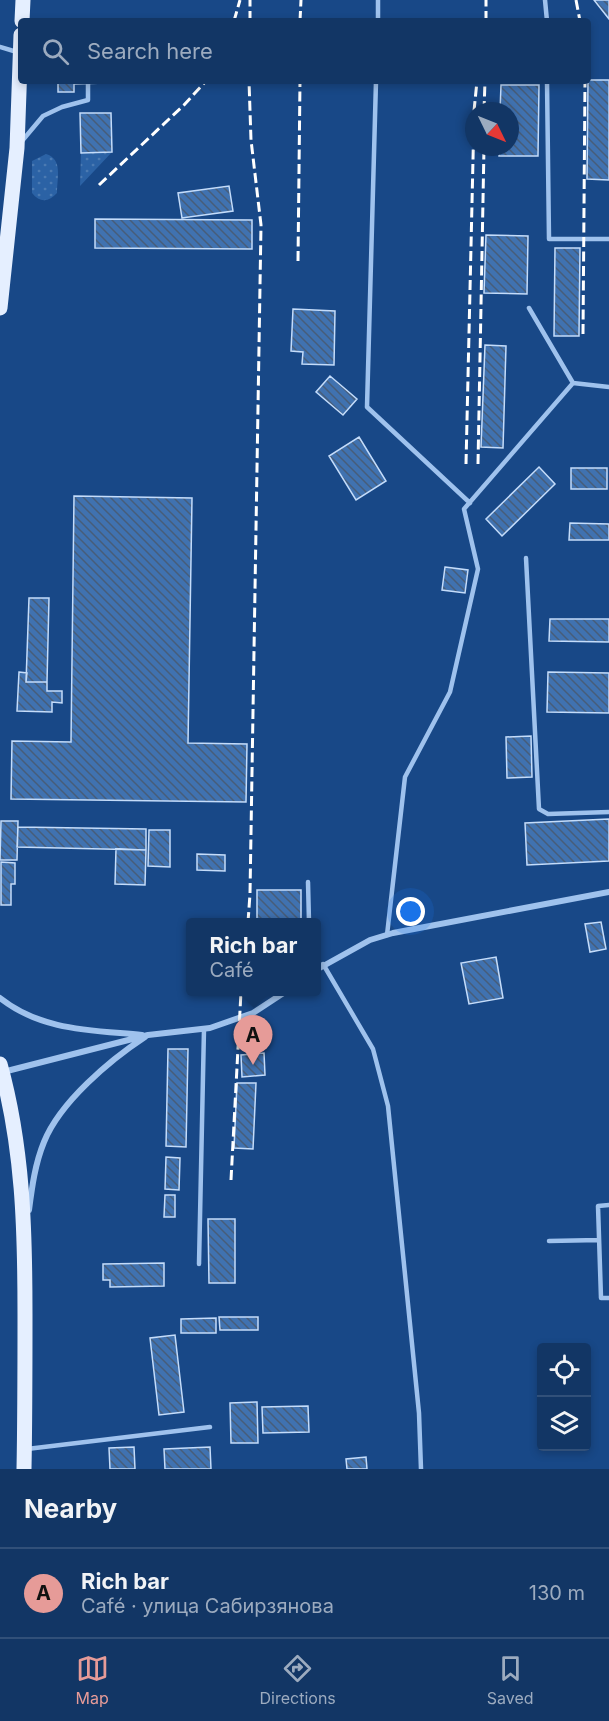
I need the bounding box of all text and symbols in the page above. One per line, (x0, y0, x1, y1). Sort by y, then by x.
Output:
search box (18, 18, 591, 84)
icon: search (39, 35, 72, 68)
text: Search here (87, 38, 213, 64)
north arrow (465, 102, 519, 156)
your location (396, 897, 425, 926)
popup (186, 918, 321, 996)
text: Rich bar (209, 932, 298, 958)
text: Café (209, 958, 254, 982)
pin: A (234, 1016, 272, 1065)
map controls (537, 1343, 591, 1451)
button: locate (537, 1343, 591, 1397)
button: layers (537, 1397, 591, 1451)
text: Nearby (24, 1493, 117, 1524)
text: Rich bar (81, 1568, 169, 1594)
text: A (36, 1581, 51, 1605)
text: 130 m (529, 1581, 585, 1605)
text: Café · улица Сабирзянова (81, 1594, 334, 1618)
tab: Map (75, 1652, 109, 1708)
tab: Directions (260, 1652, 336, 1708)
tab: Saved (487, 1652, 534, 1708)

